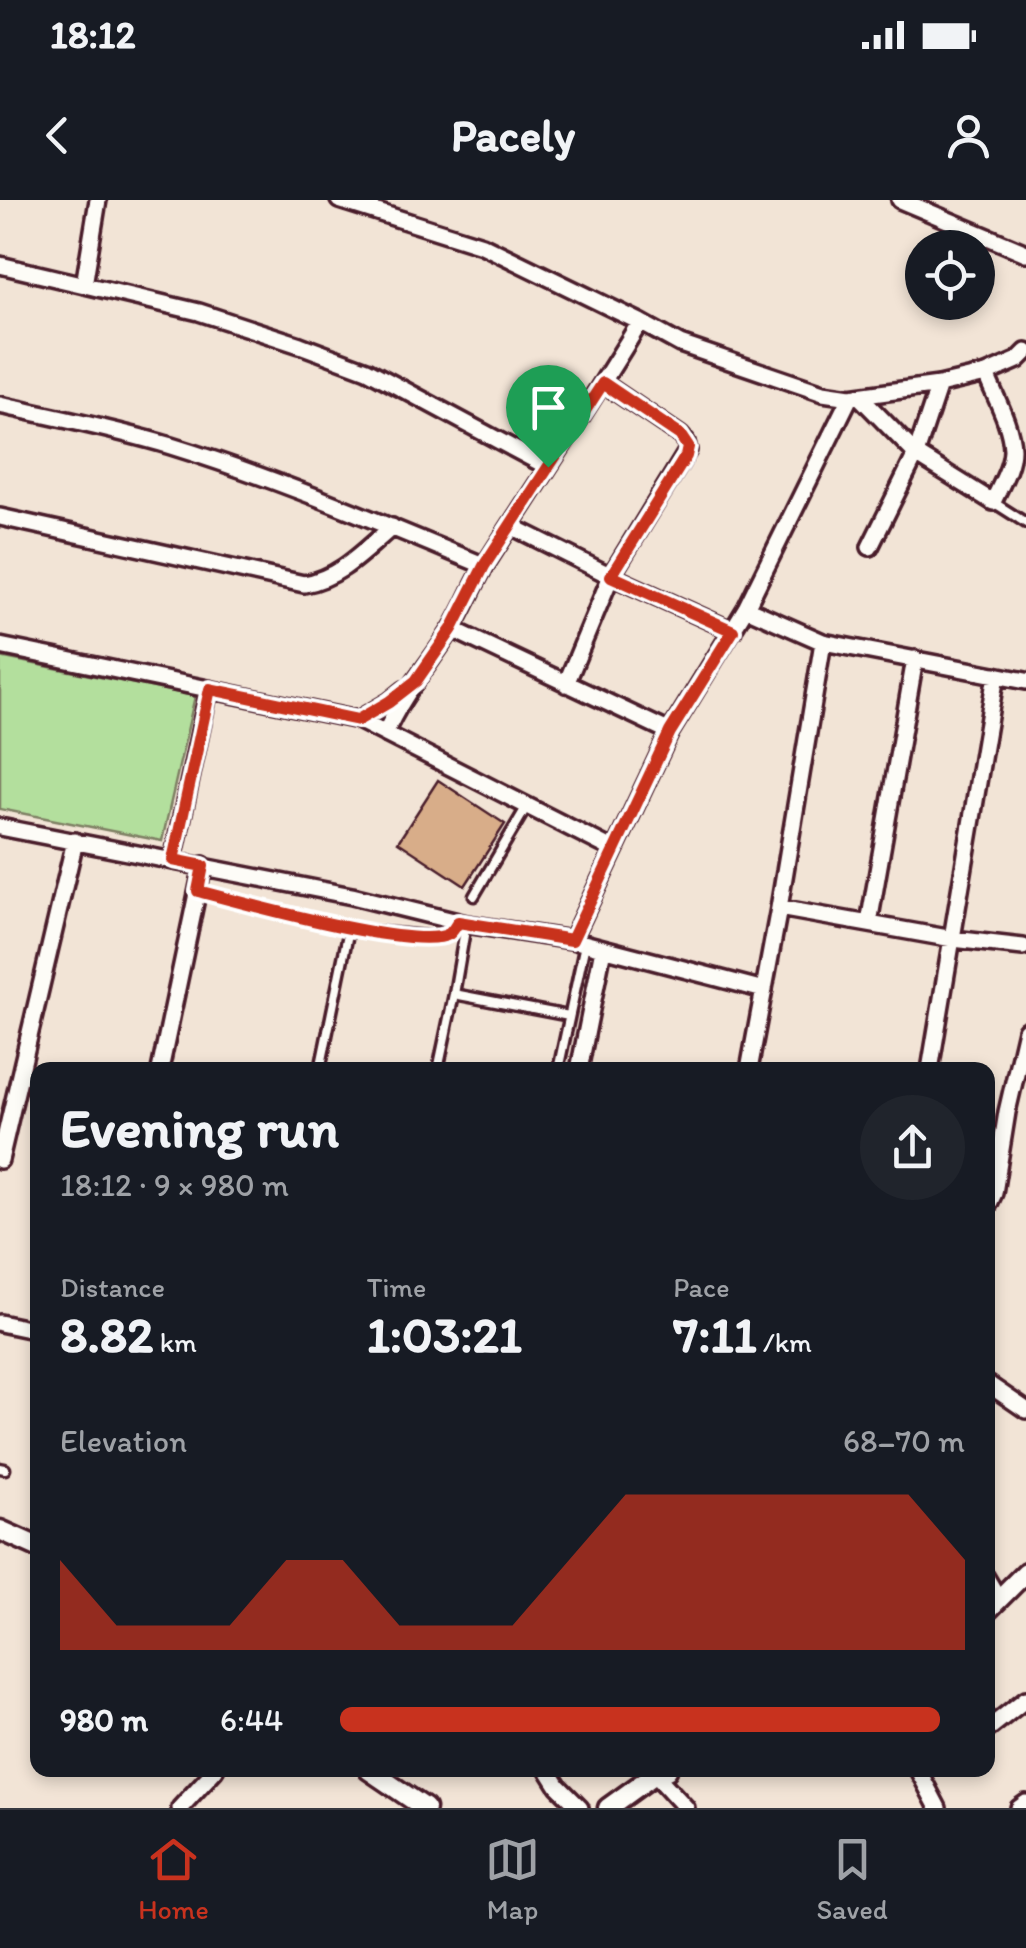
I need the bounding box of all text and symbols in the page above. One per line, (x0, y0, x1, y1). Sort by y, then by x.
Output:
text: 18:12 (50, 12, 135, 58)
icon: back (30, 108, 85, 163)
text: Pacely (451, 108, 575, 162)
icon: person (941, 108, 996, 163)
map controls (905, 230, 995, 320)
button: locate (905, 230, 995, 320)
pin (506, 365, 591, 468)
icon: arrive (521, 380, 576, 435)
text: Evening run (60, 1095, 339, 1161)
button: share (860, 1095, 965, 1200)
text: 18:12 · 9 × 980 m (60, 1166, 289, 1204)
text: Distance (60, 1270, 165, 1304)
text: Time (367, 1270, 426, 1304)
text: Pace (673, 1270, 729, 1304)
text: 8.82 (60, 1304, 153, 1365)
text: 1:03:21 (367, 1304, 522, 1365)
text: 7:11 (673, 1304, 757, 1365)
text: km (153, 1325, 197, 1359)
text: /km (757, 1325, 812, 1359)
text: Elevation (60, 1422, 187, 1460)
text: 68–70 m (843, 1422, 965, 1460)
text: 980 m (60, 1701, 148, 1739)
text: 6:44 (220, 1701, 283, 1739)
tab: Home (138, 1832, 209, 1926)
tab: Map (485, 1832, 540, 1926)
tab: Saved (816, 1832, 888, 1926)

